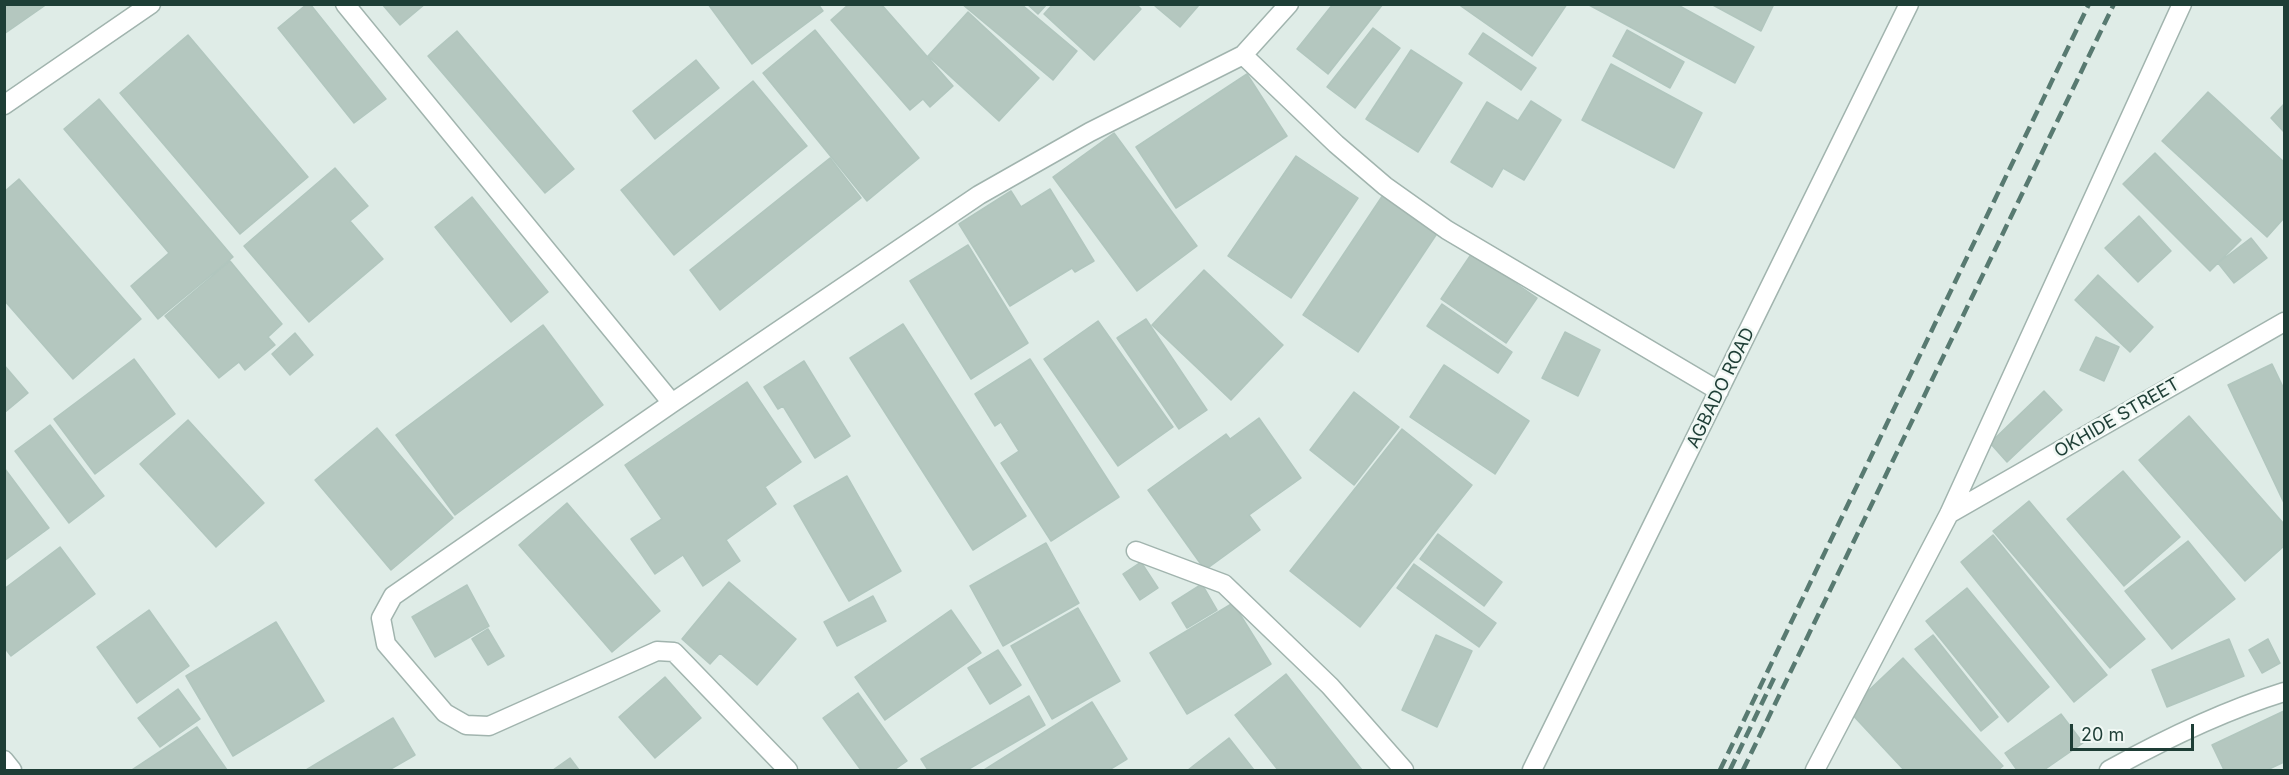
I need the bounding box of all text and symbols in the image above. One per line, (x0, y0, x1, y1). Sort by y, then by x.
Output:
street label: AGBADO ROAD (1682, 324, 1760, 452)
street label: OKHIDE STREET (2051, 373, 2183, 463)
scale bar (2073, 712, 2198, 750)
text: 20 m (2081, 724, 2124, 745)

